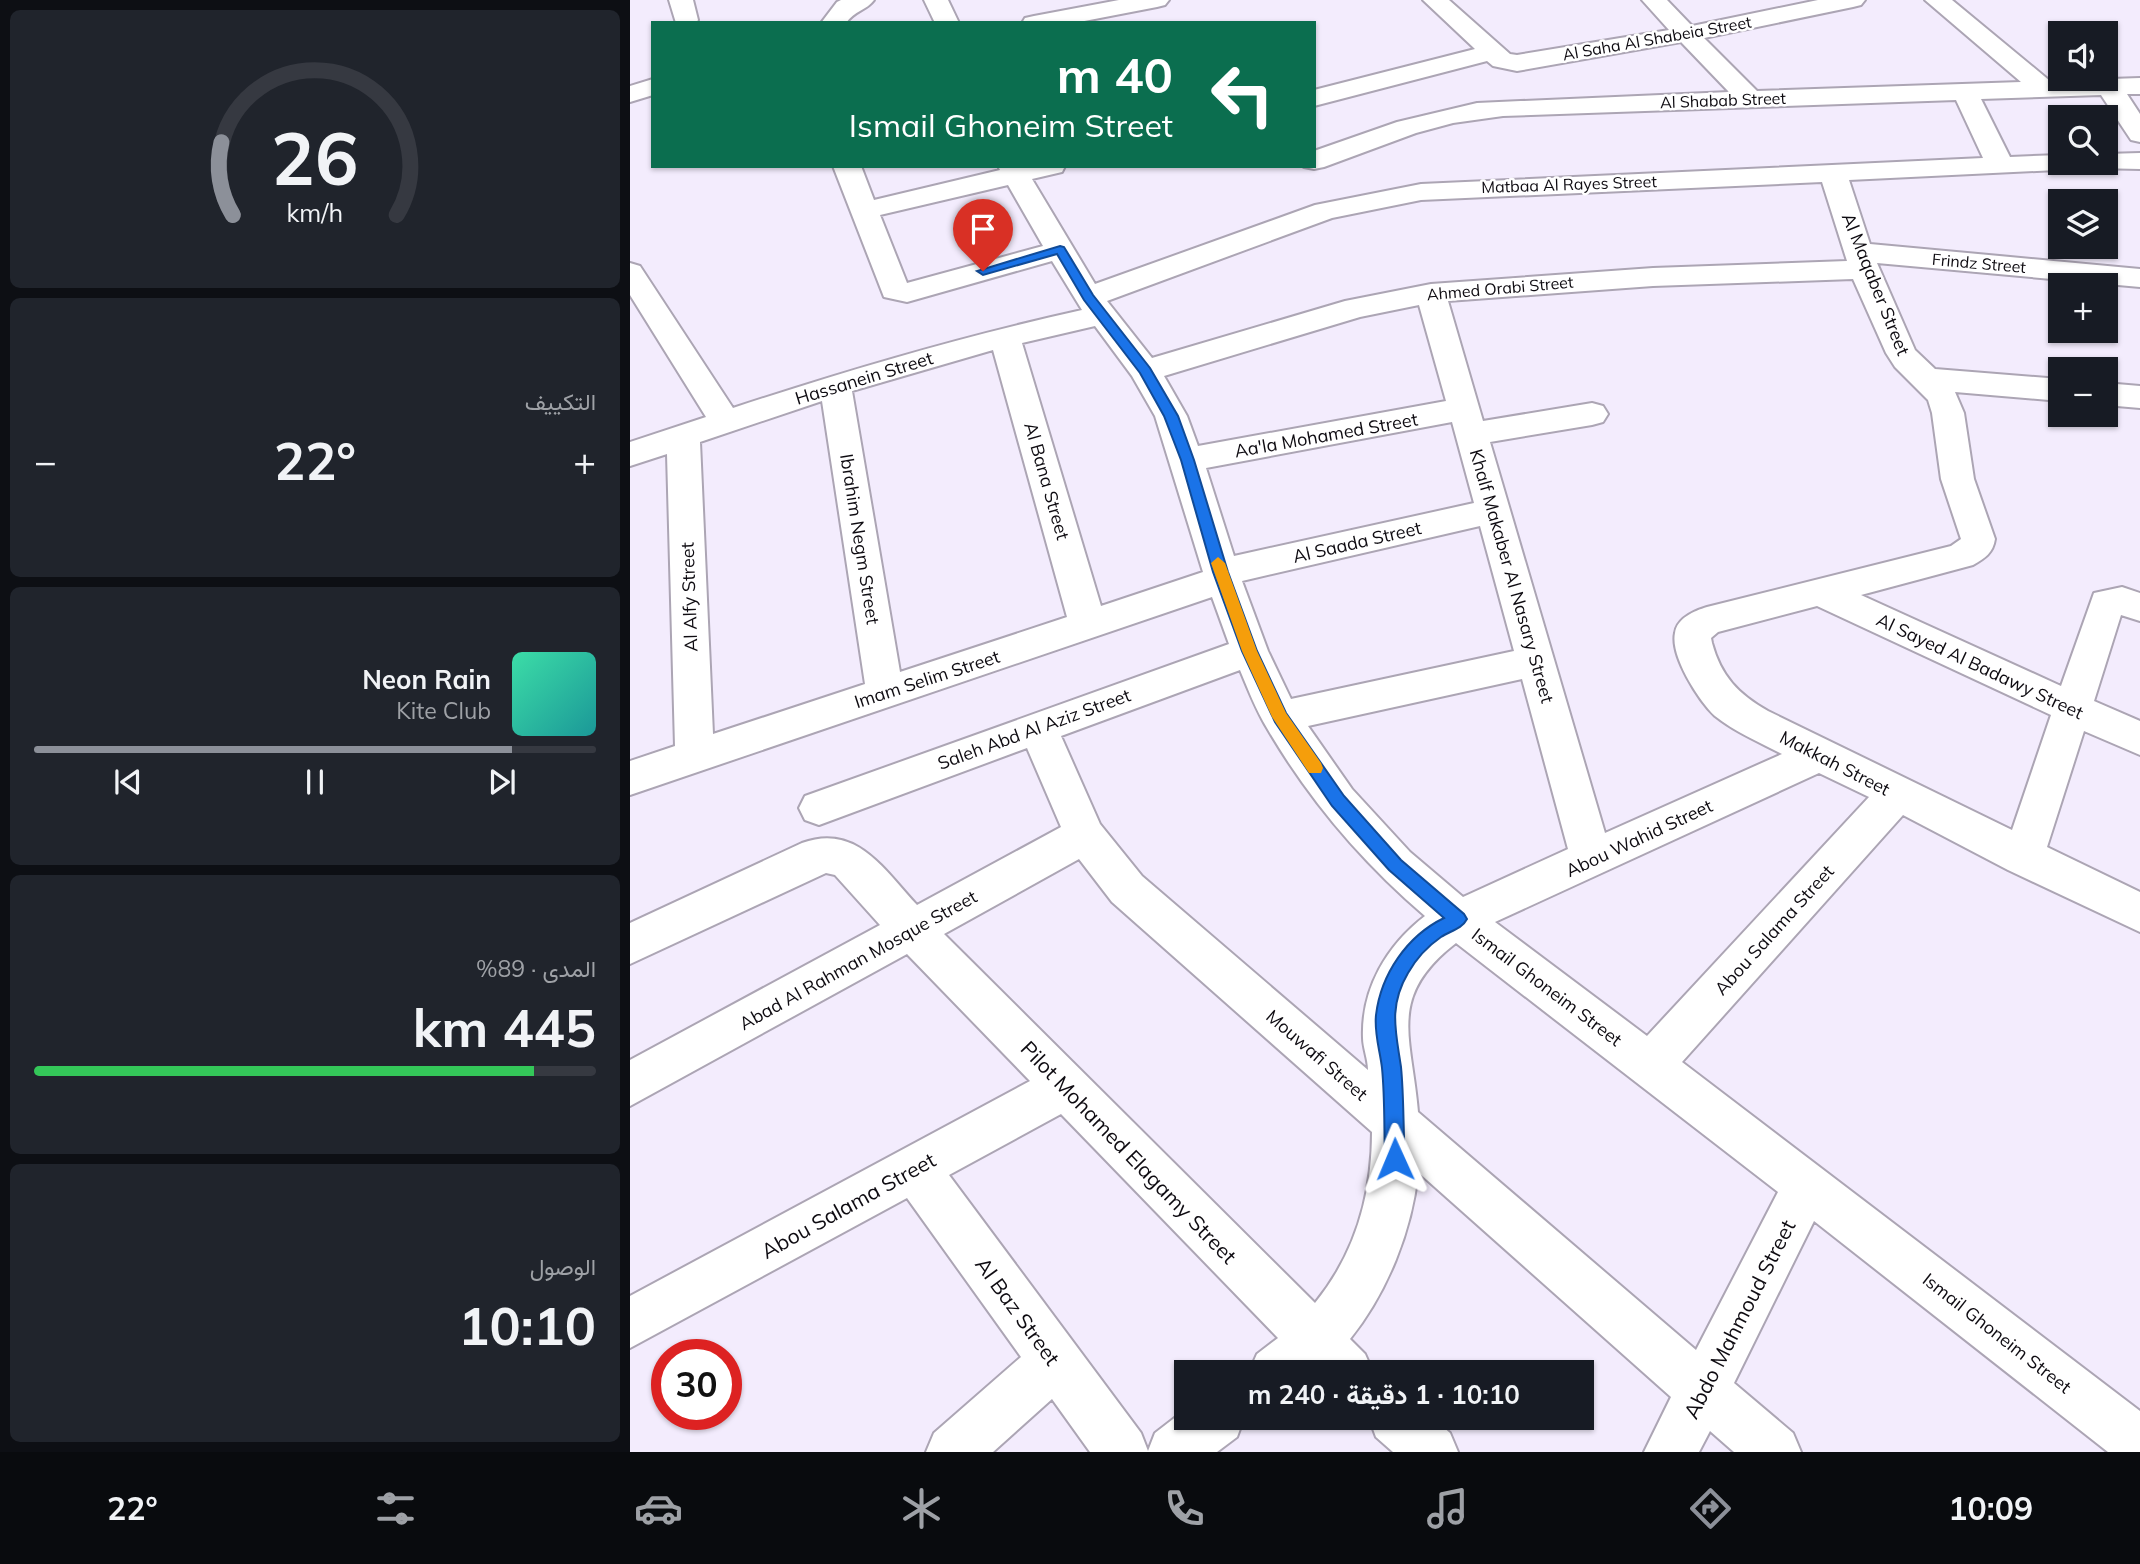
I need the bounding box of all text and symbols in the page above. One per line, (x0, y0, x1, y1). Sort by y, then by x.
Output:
street label: Al Saha Al Shabeia Street (1561, 11, 1753, 64)
map controls (2048, 21, 2118, 427)
button: sound (2048, 21, 2118, 91)
text: 40 m (1057, 44, 1173, 105)
icon: left (1197, 49, 1288, 140)
street label: Al Shabab Street (1660, 88, 1787, 112)
text: Ismail Ghoneim Street (849, 105, 1173, 145)
button: search (2048, 105, 2118, 175)
text: 26 (271, 113, 359, 204)
street label: Matbaa Al Rayes Street (1481, 171, 1658, 197)
button: layers (2048, 189, 2118, 259)
text: km/h (287, 197, 343, 228)
pin (953, 199, 1013, 271)
street label: Al Maqaber Street (1837, 209, 1915, 359)
icon: arrive (964, 210, 1002, 248)
street label: Frindz Street (1931, 249, 2027, 277)
street label: Ahmed Orabi Street (1426, 272, 1575, 304)
button: + (2048, 273, 2118, 343)
street label: Hassanein Street (792, 346, 936, 410)
button: − (2048, 357, 2118, 427)
text: التكييف (525, 387, 596, 416)
street label: Aa'la Mohamed Street (1233, 408, 1419, 462)
street label: Al Bana Street (1019, 420, 1075, 542)
text: 22° (274, 428, 356, 493)
text: − (34, 437, 57, 485)
text: + (573, 437, 596, 485)
street label: Khalf Makaber Al Nasary Street (1465, 446, 1559, 706)
street label: Ibrahim Negm Street (835, 452, 885, 626)
street label: Al Saada Street (1291, 516, 1423, 568)
street label: Al Alfy Street (676, 542, 702, 652)
street label: Al Sayed Al Badawy Street (1873, 608, 2087, 724)
street label: Imam Selim Street (851, 645, 1003, 713)
text: Neon Rain (362, 663, 491, 696)
street label: Saleh Abd Al Aziz Street (934, 683, 1134, 775)
text: Kite Club (396, 696, 491, 725)
street label: Makkah Street (1776, 725, 1894, 801)
icon: previous (109, 763, 147, 801)
icon: pause (296, 763, 334, 801)
icon: next (483, 763, 521, 801)
street label: Abou Wahid Street (1562, 794, 1716, 882)
street label: Abou Salama Street (1709, 860, 1839, 1000)
street label: Abad Al Rahman Mosque Street (735, 885, 981, 1035)
street label: Ismail Ghoneim Street (1467, 923, 1627, 1051)
text: المدى · 89% (476, 954, 596, 983)
text: 445 km (413, 995, 596, 1060)
street label: Mouwafi Street (1261, 1005, 1373, 1105)
street label: Pilot Mohamed Elagamy Street (1016, 1035, 1242, 1269)
position arrow (1358, 1122, 1432, 1196)
street label: Abou Salama Street (756, 1146, 940, 1264)
street label: Abdo Mahmoud Street (1678, 1215, 1800, 1423)
text: الوصول (530, 1252, 596, 1281)
street label: Al Baz Street (970, 1252, 1066, 1370)
street label: Ismail Ghoneim Street (1918, 1268, 2076, 1398)
text: 10:10 (458, 1293, 596, 1358)
speed limit sign: 30 (651, 1339, 742, 1430)
text: 10:10 · 1 دقيقة · 240 m (1248, 1378, 1520, 1411)
icon: filters (371, 1484, 420, 1533)
icon: car (634, 1484, 683, 1533)
icon: climate (897, 1484, 946, 1533)
icon: phone (1160, 1484, 1209, 1533)
icon: music (1423, 1484, 1472, 1533)
icon: directions (1686, 1484, 1735, 1533)
text: 22° (107, 1488, 158, 1528)
text: 10:09 (1948, 1488, 2033, 1528)

